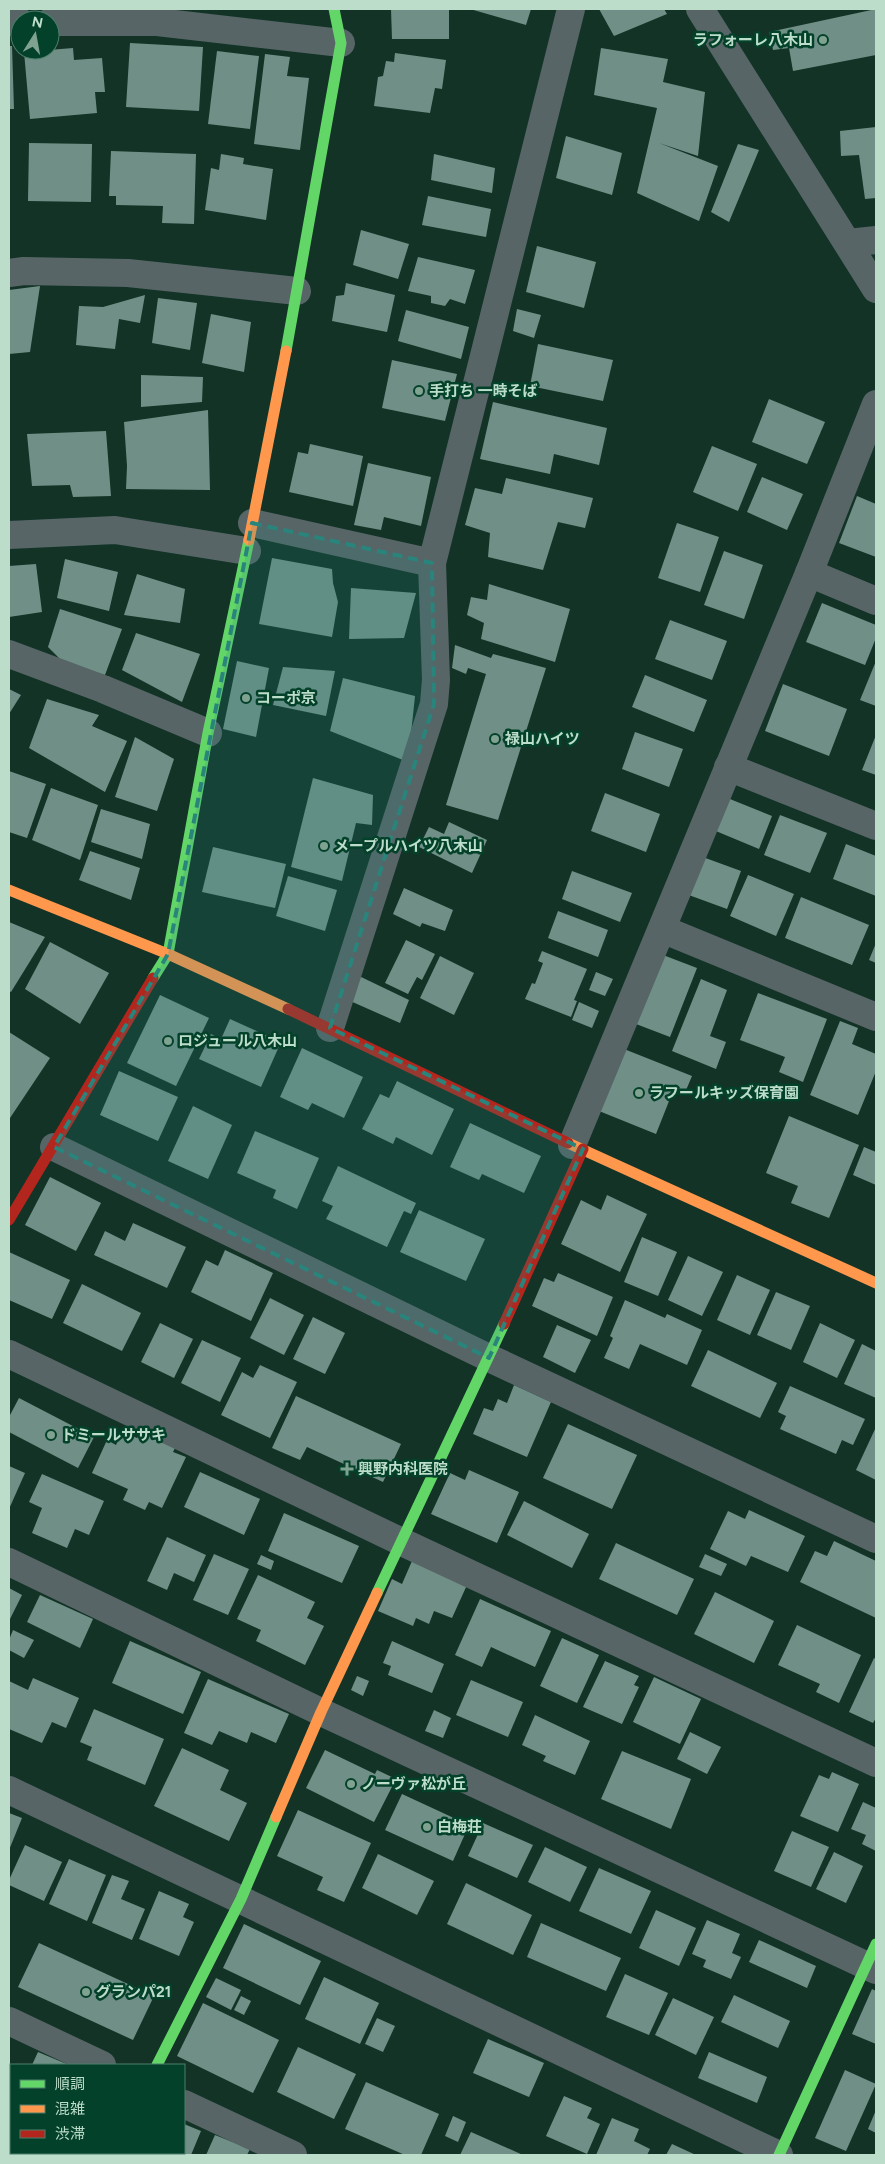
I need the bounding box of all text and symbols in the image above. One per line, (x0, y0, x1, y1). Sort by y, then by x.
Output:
north arrow (10, 10, 60, 60)
text: N (30, 13, 44, 32)
place label: ラフォーレ八木山 (693, 31, 813, 49)
marker: ラフォーレ八木山 (817, 34, 829, 46)
place label: 手打ち 一時そば (429, 382, 538, 400)
marker: 手打ち 一時そば (413, 385, 425, 397)
place label: コーポ京 (256, 689, 316, 707)
marker: コーポ京 (240, 692, 252, 704)
place label: 禄山ハイツ (504, 730, 580, 748)
marker: 禄山ハイツ (489, 733, 501, 745)
place label: メープルハイツ八木山 (334, 837, 483, 855)
marker: メープルハイツ八木山 (318, 840, 330, 852)
place label: ロジュール八木山 (178, 1032, 297, 1050)
marker: ロジュール八木山 (162, 1035, 174, 1047)
place label: ラフールキッズ保育園 (649, 1084, 799, 1102)
marker: ラフールキッズ保育園 (633, 1087, 645, 1099)
place label: ドミールササキ (61, 1426, 166, 1444)
marker: ドミールササキ (45, 1429, 57, 1441)
place label: 興野内科医院 (358, 1460, 448, 1478)
marker: 興野内科医院 (340, 1462, 354, 1476)
place label: ノーヴァ松が丘 (361, 1775, 466, 1793)
marker: ノーヴァ松が丘 (345, 1778, 357, 1790)
place label: 白梅荘 (437, 1818, 482, 1836)
marker: 白梅荘 (421, 1821, 433, 1833)
place label: グランパ21 (96, 1983, 171, 2001)
marker: グランパ21 (80, 1986, 92, 1998)
legend (10, 2064, 185, 2154)
text: 順調 (55, 2075, 85, 2093)
text: 混雑 (55, 2100, 85, 2118)
text: 渋滞 (55, 2125, 85, 2143)

